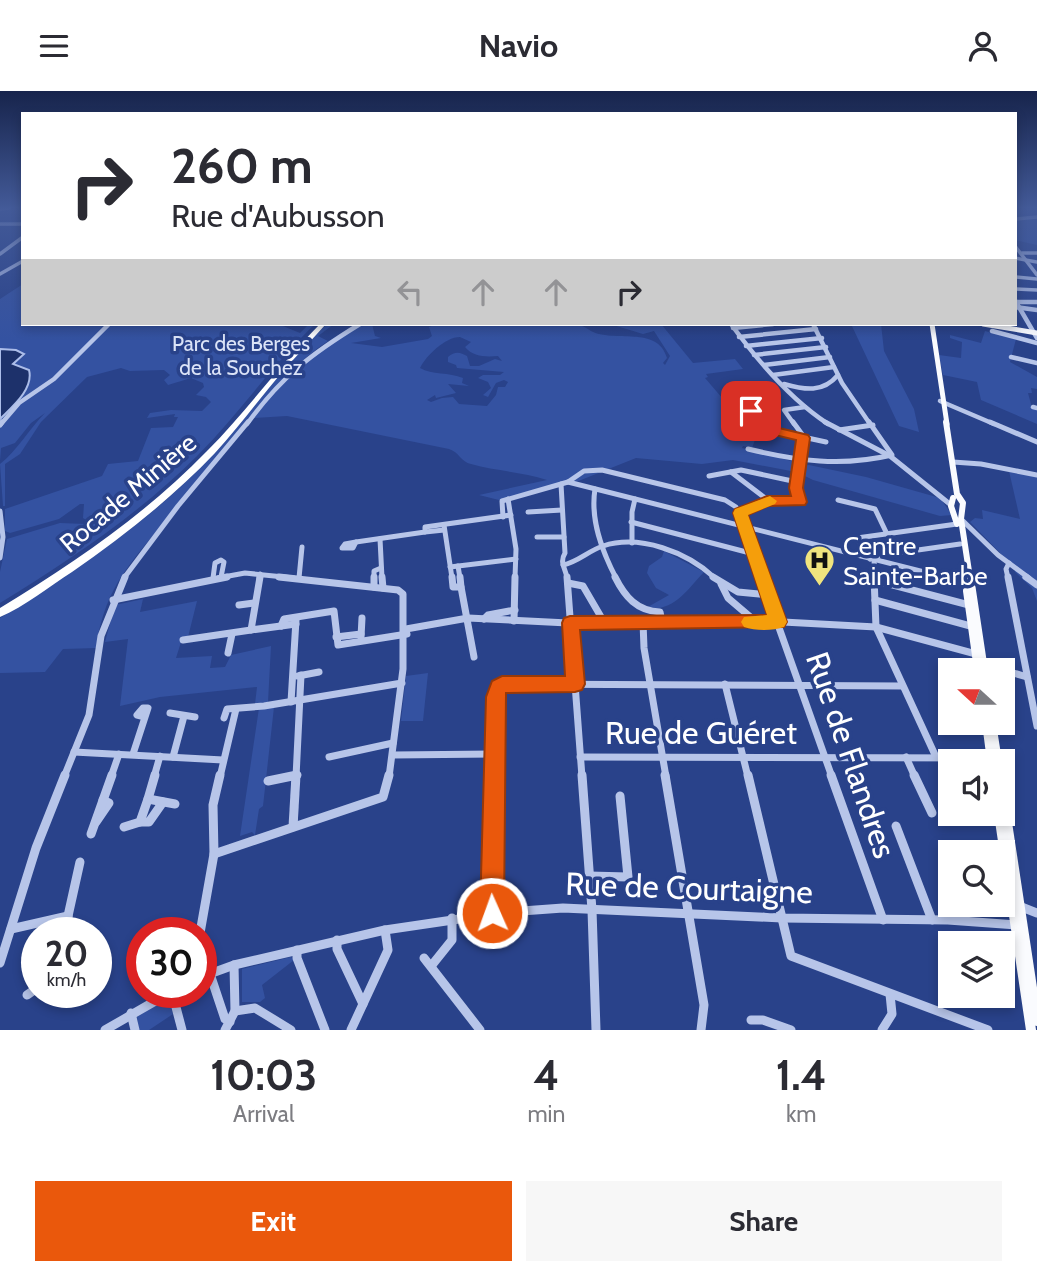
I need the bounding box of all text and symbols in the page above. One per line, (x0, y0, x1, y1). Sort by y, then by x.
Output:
text: Navio (479, 26, 558, 65)
icon: menu (35, 27, 73, 65)
icon: person (964, 27, 1002, 65)
text: 260 m (171, 136, 313, 195)
icon: right (56, 140, 147, 231)
text: Rue d'Aubusson (171, 196, 385, 235)
icon: left (391, 273, 429, 311)
icon: ahead (464, 273, 502, 311)
icon: ahead (537, 273, 575, 311)
icon: right (610, 273, 648, 311)
park label: Parc des Berges de la Souchez (172, 331, 310, 380)
pin (721, 381, 781, 441)
icon: arrive (732, 392, 770, 430)
street label: Rocade Minière (53, 427, 203, 559)
place label: Centre Sainte-Barbe (843, 530, 987, 592)
hospital icon: Centre Sainte-Barbe (803, 544, 837, 588)
street label: Rue de Flandres (798, 647, 905, 863)
north arrow (938, 658, 1015, 735)
map controls (938, 658, 1015, 1008)
street label: Rue de Guéret (605, 713, 797, 752)
button: sound (938, 749, 1015, 826)
button: search (938, 840, 1015, 917)
street label: Rue de Courtaigne (565, 864, 813, 911)
position arrow (455, 876, 529, 950)
speed limit sign: 30 (126, 917, 217, 1008)
button: layers (938, 931, 1015, 1008)
text: 20 (45, 932, 88, 975)
text: km/h (47, 969, 86, 991)
text: 10:03 (210, 1049, 317, 1101)
text: 4 (533, 1049, 559, 1101)
text: 1.4 (776, 1049, 827, 1101)
text: Arrival (233, 1100, 294, 1128)
text: min (527, 1100, 565, 1128)
text: km (786, 1100, 816, 1128)
button: Exit (35, 1181, 512, 1261)
button: Share (526, 1181, 1002, 1261)

